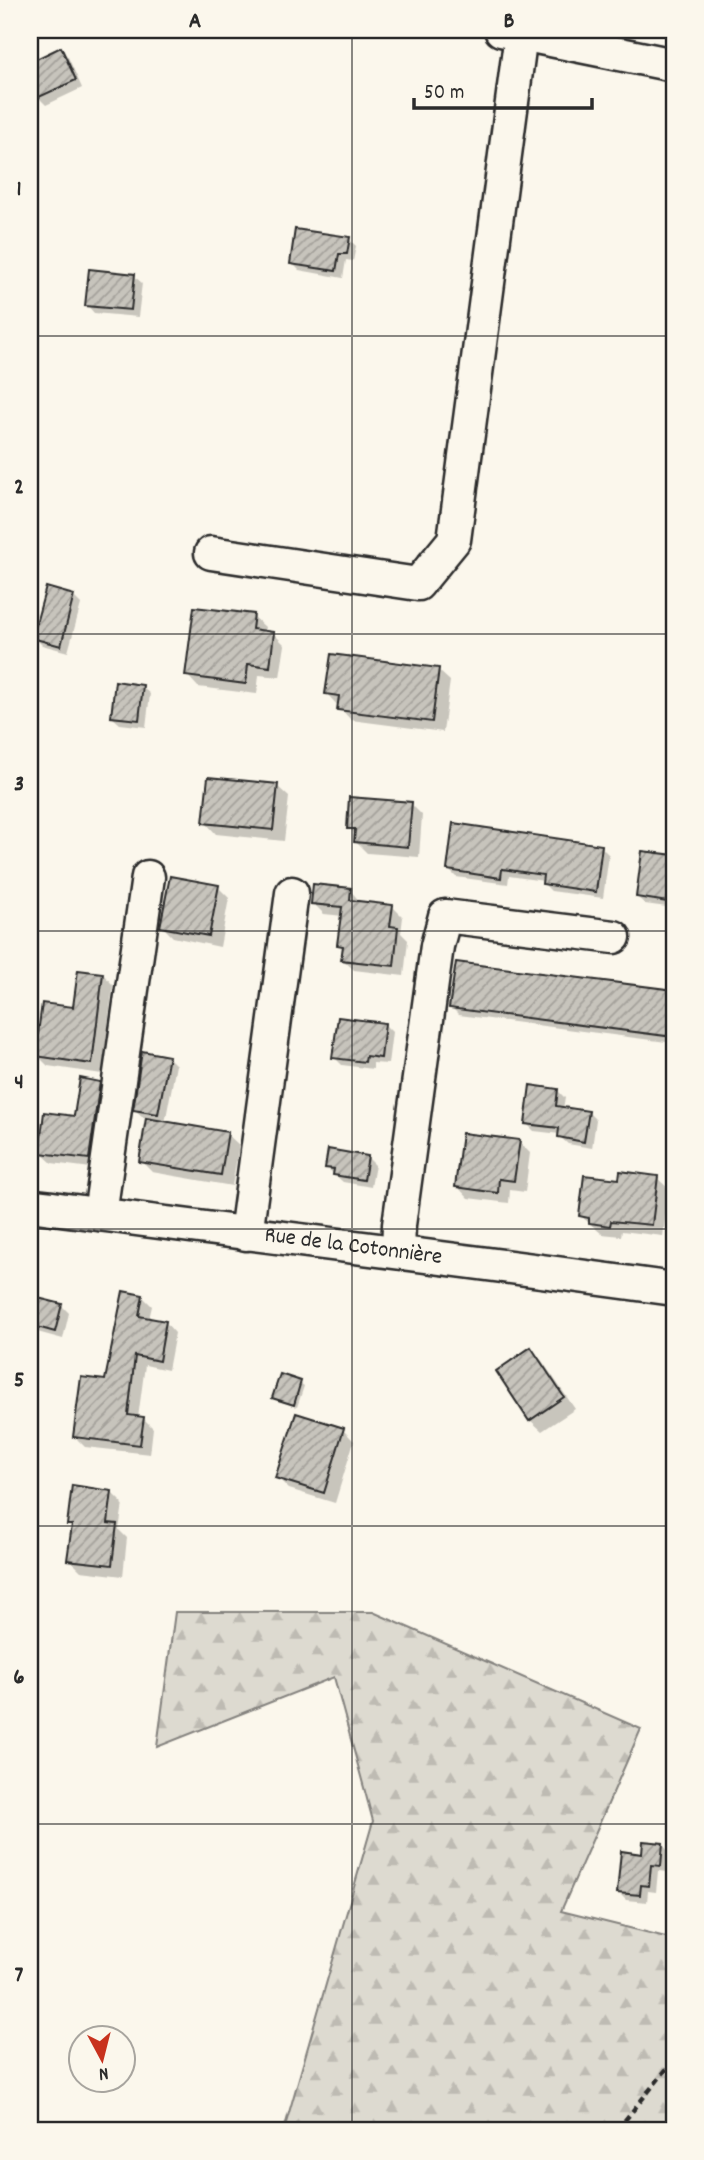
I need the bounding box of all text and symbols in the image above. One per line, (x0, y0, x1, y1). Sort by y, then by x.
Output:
text: A (189, 6, 201, 39)
text: B (504, 6, 515, 39)
scale bar (414, 66, 592, 110)
text: 50 m (424, 79, 464, 109)
text: 1 (16, 174, 22, 207)
text: 2 (14, 472, 24, 505)
text: 3 (14, 769, 24, 802)
text: 4 (14, 1067, 24, 1100)
street label: Rue de la Cotonnière (263, 1219, 444, 1274)
text: 5 (14, 1365, 24, 1398)
text: 6 (13, 1662, 25, 1695)
text: 7 (15, 1960, 24, 1993)
north arrow (66, 2024, 136, 2094)
text: N (97, 2058, 110, 2086)

